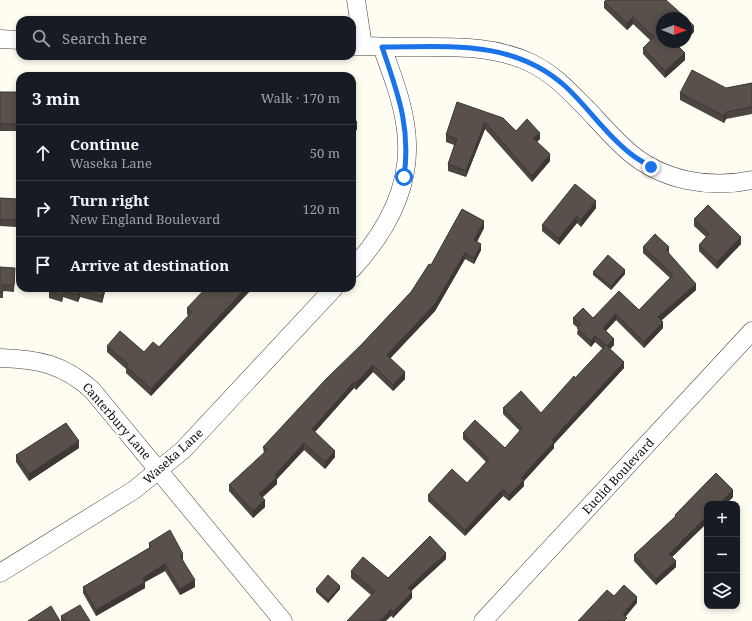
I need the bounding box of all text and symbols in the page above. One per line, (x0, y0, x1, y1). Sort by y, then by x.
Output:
north arrow (656, 12, 692, 48)
search box (16, 16, 356, 60)
icon: search (30, 27, 52, 49)
text: Search here (62, 28, 147, 48)
text: 3 min (32, 87, 80, 110)
text: Walk · 170 m (261, 89, 340, 107)
text: Continue (70, 134, 139, 154)
icon: ahead (32, 142, 54, 164)
text: 50 m (310, 144, 340, 162)
text: Waseka Lane (70, 154, 152, 172)
route end (642, 158, 660, 176)
route start (395, 168, 413, 186)
text: Turn right (70, 190, 149, 210)
icon: right (32, 198, 54, 220)
text: 120 m (303, 200, 340, 218)
text: New England Boulevard (70, 210, 220, 228)
icon: arrive (32, 254, 54, 276)
text: Arrive at destination (70, 255, 229, 275)
street label: Canterbury Lane (79, 379, 155, 463)
street label: Waseka Lane (139, 424, 207, 488)
street label: Euclid Boulevard (578, 434, 658, 518)
map controls (704, 501, 740, 609)
button: + (704, 501, 740, 537)
button: − (704, 537, 740, 573)
button: layers (704, 573, 740, 609)

